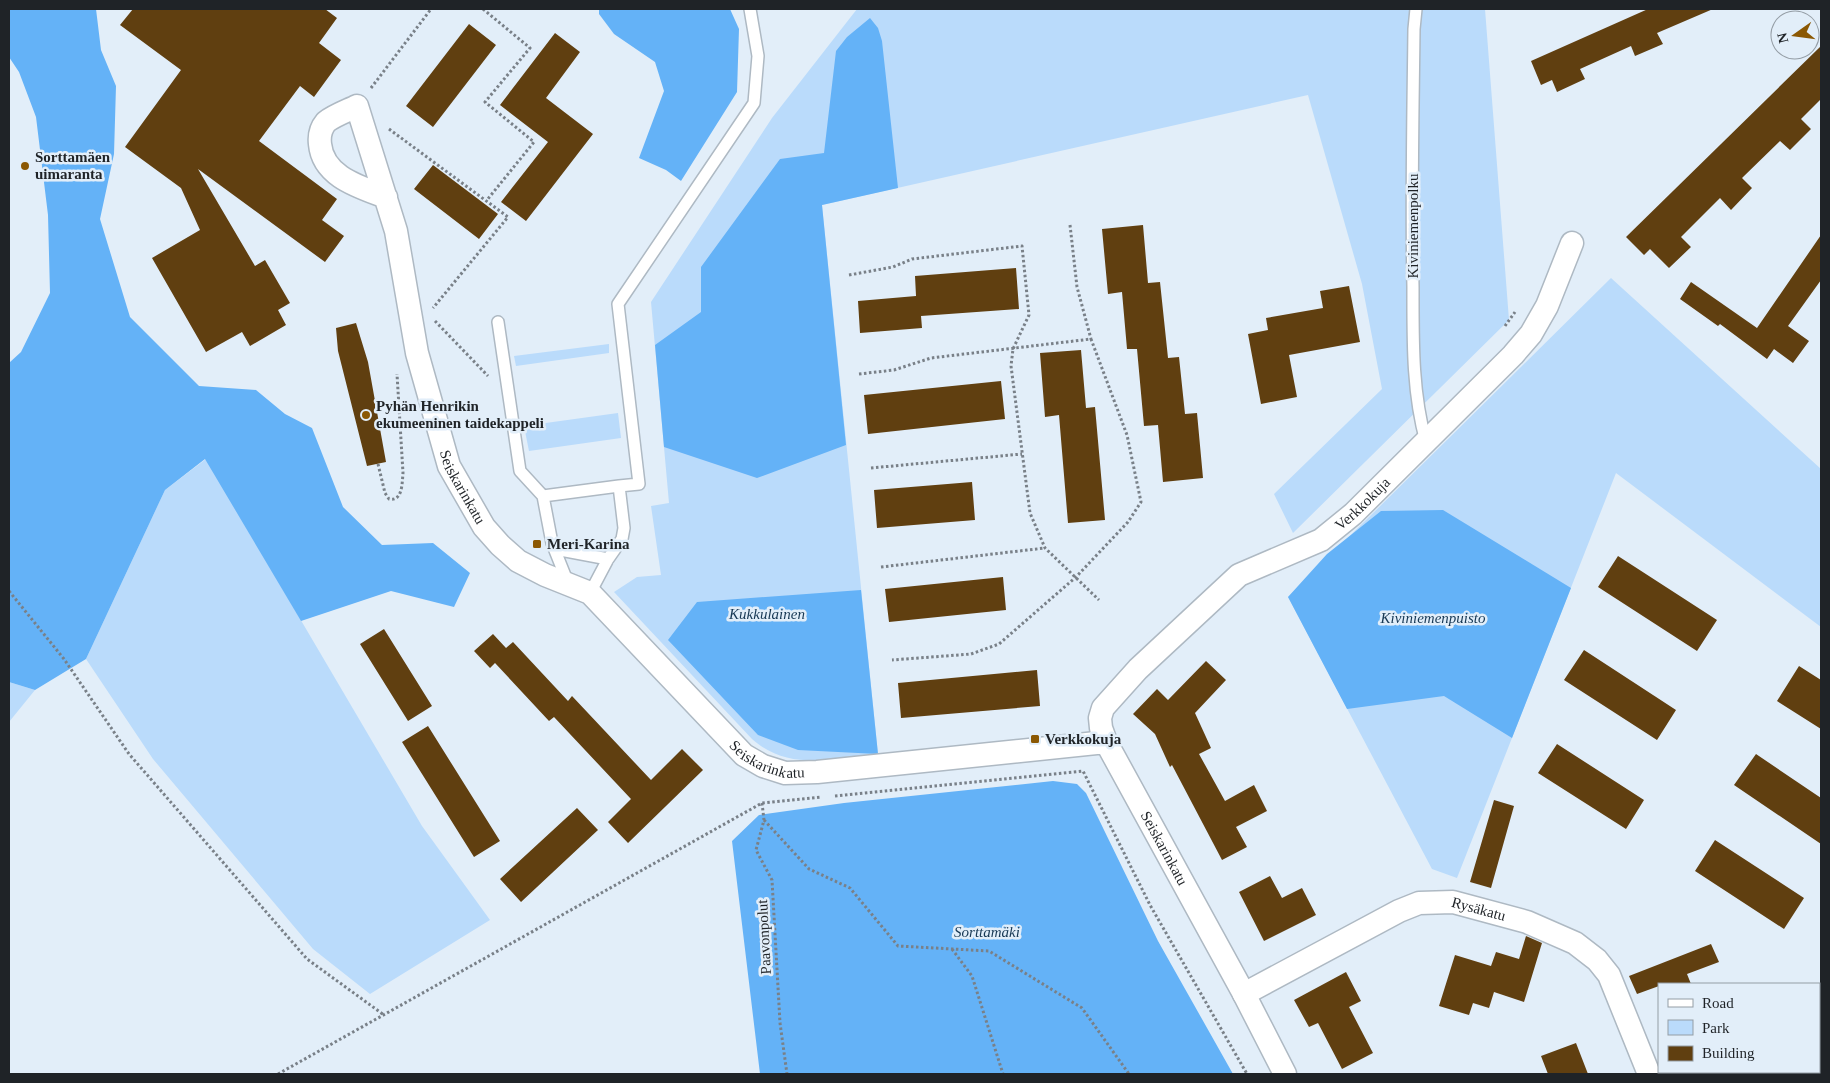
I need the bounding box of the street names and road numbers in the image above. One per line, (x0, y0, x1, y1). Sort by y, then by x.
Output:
street label: Kiviniemenpolku (1405, 173, 1421, 279)
street label: Seiskarinkatu (437, 448, 489, 527)
street label: Verkkokuja (1332, 474, 1393, 533)
street label: Seiskarinkatu (726, 737, 805, 781)
street label: Seiskarinkatu (1138, 809, 1191, 888)
street label: Rysäkatu (1450, 894, 1508, 924)
street label: Paavonpolut (754, 898, 774, 975)

